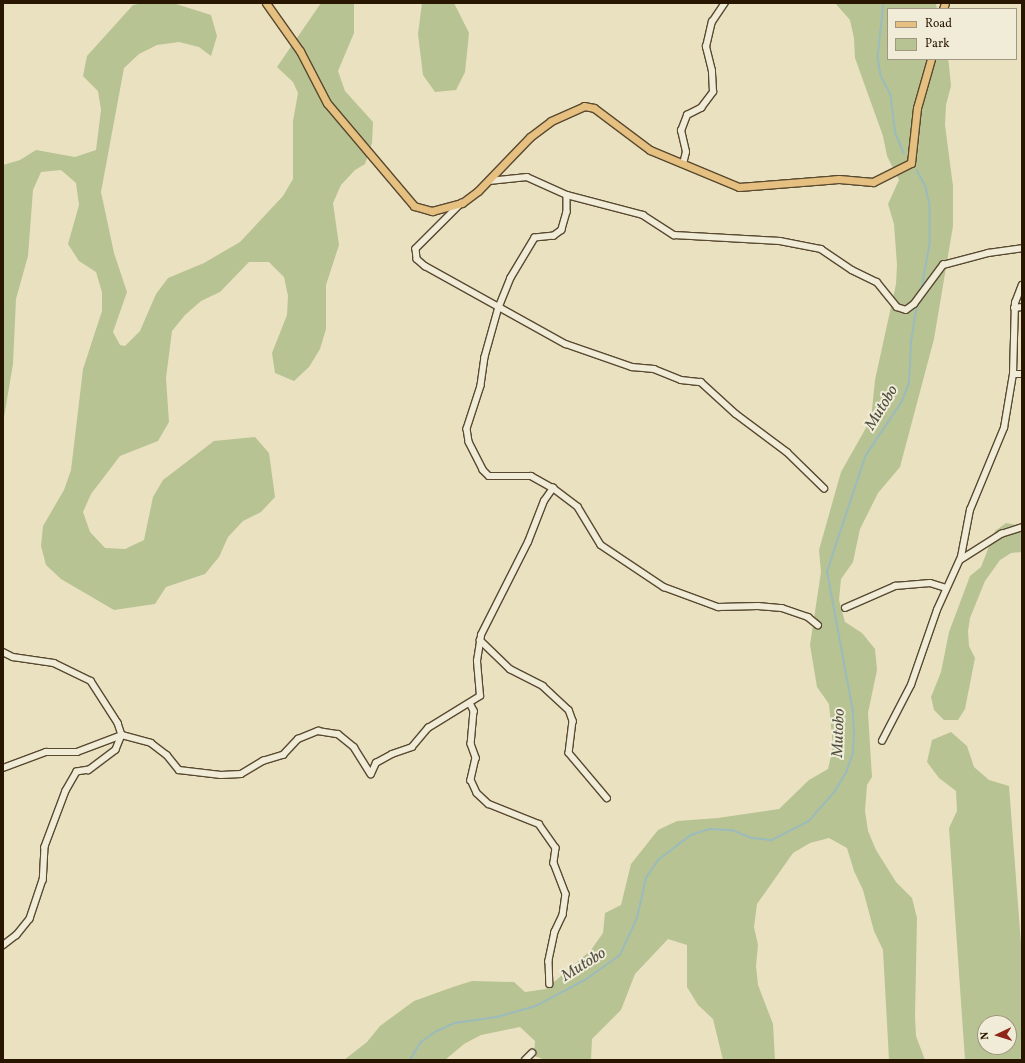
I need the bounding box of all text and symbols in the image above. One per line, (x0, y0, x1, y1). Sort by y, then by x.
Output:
legend (887, 8, 1017, 60)
text: Road (925, 16, 952, 32)
text: Park (925, 36, 950, 52)
water label: Mutobo (861, 382, 903, 434)
water label: Mutobo (829, 708, 849, 758)
water label: Mutobo (558, 944, 610, 986)
north arrow (977, 1015, 1017, 1055)
text: N (978, 1031, 993, 1040)

